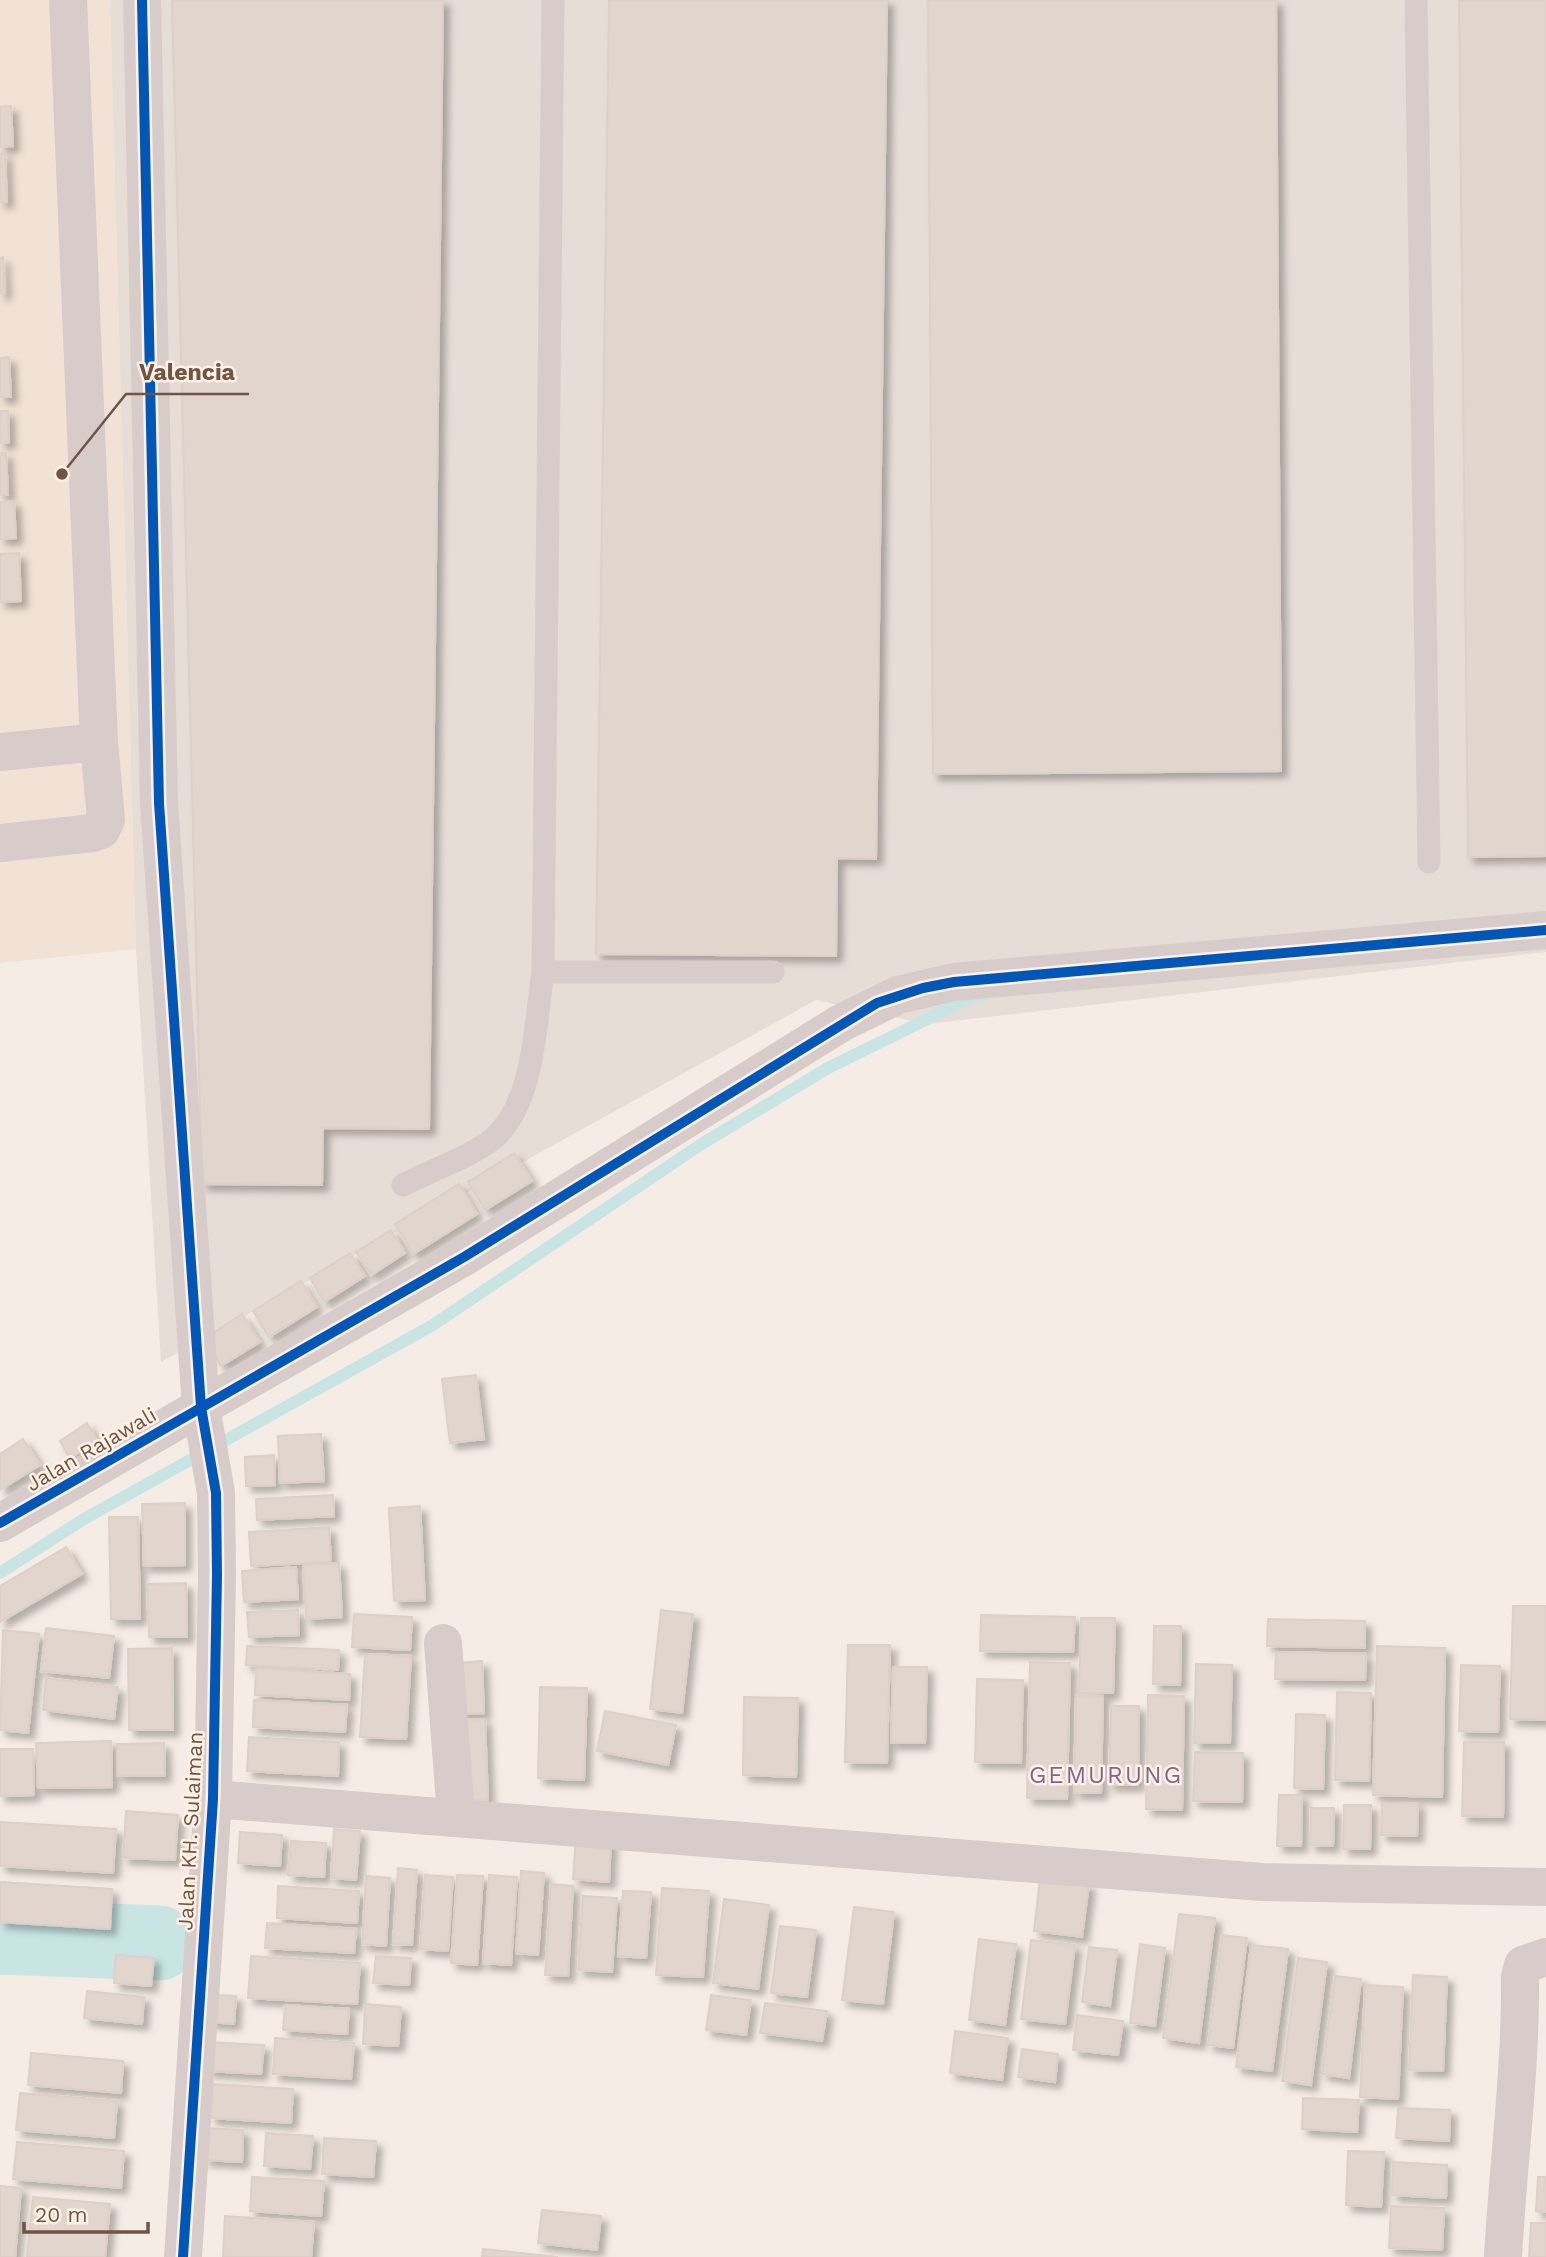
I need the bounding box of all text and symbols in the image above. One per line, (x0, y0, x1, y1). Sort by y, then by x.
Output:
callout: Valencia (126, 350, 249, 394)
text: Valencia (139, 359, 236, 386)
street label: Jalan Rajawali (21, 1402, 161, 1496)
street label: Jalan KH. Sulaiman (172, 1731, 208, 1931)
district label: GEMURUNG (1029, 1761, 1183, 1789)
scale bar (24, 2190, 149, 2234)
text: 20 m (35, 2202, 87, 2227)

